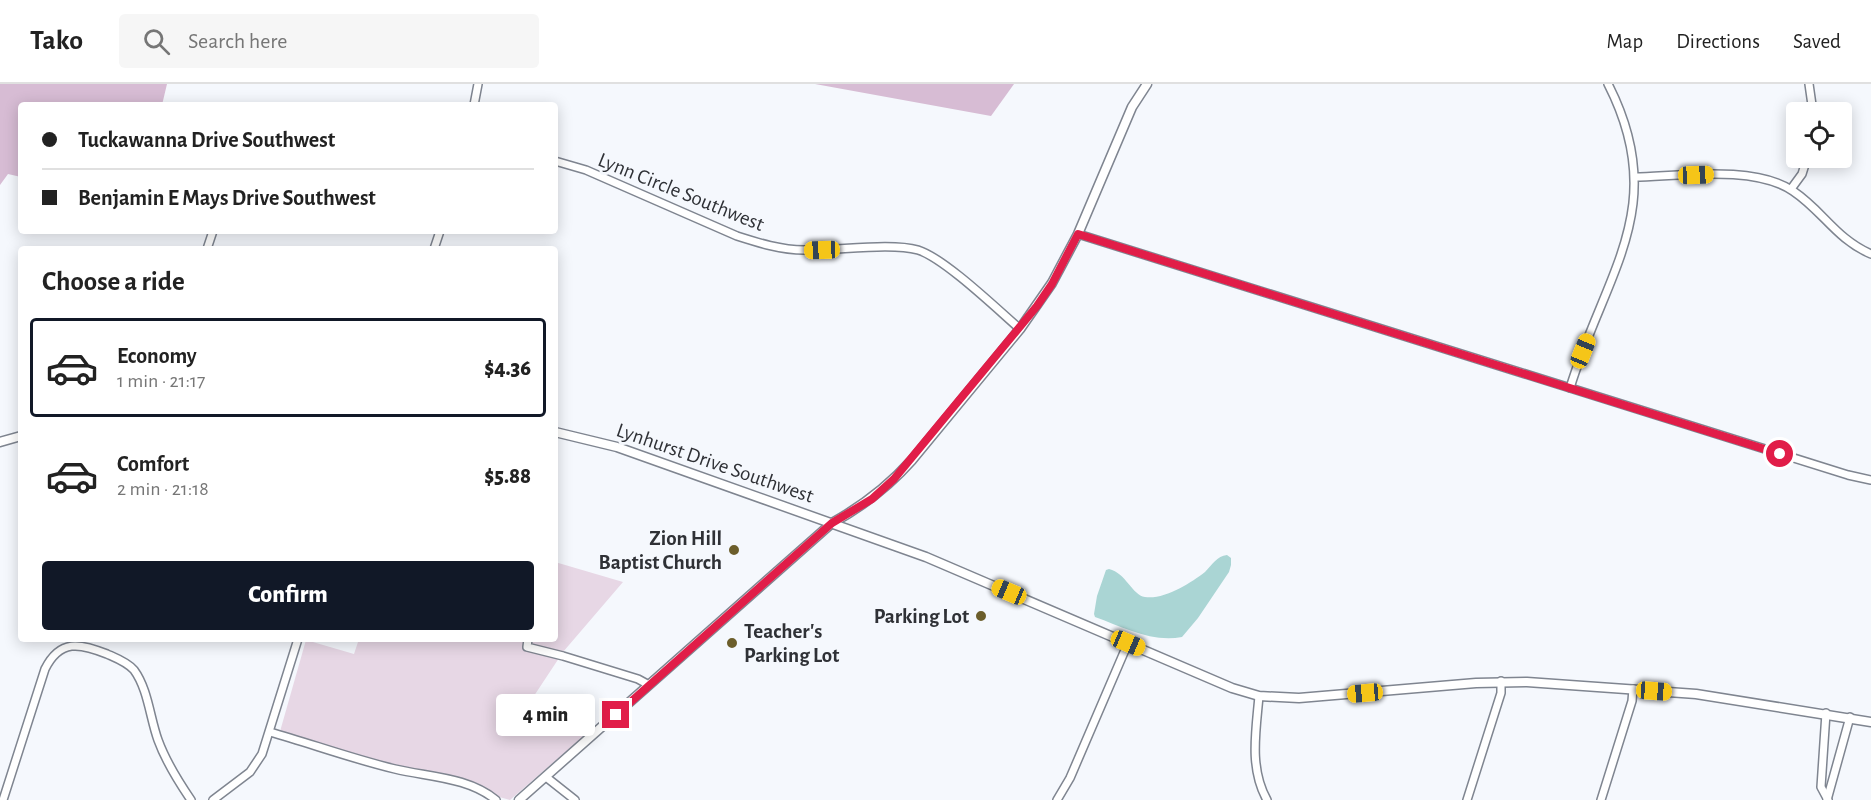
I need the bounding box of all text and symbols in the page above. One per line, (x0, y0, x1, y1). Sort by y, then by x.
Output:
search box (119, 14, 539, 68)
icon: search (140, 25, 173, 58)
text: Tako (30, 27, 83, 55)
text: Search here (188, 30, 288, 52)
text: Map (1607, 31, 1643, 52)
text: Directions (1676, 31, 1760, 52)
text: Saved (1793, 31, 1841, 52)
map controls (1786, 102, 1852, 168)
button: locate (1786, 102, 1852, 168)
text: Tuckawanna Drive Southwest (78, 129, 335, 151)
street label: Lynn Circle Southwest (595, 149, 767, 235)
car (1678, 165, 1714, 185)
text: Benjamin E Mays Drive Southwest (78, 187, 376, 209)
car (804, 240, 840, 260)
text: Choose a ride (42, 268, 185, 295)
car (1568, 331, 1598, 371)
icon: car (45, 341, 99, 395)
text: Economy (117, 345, 197, 367)
text: $4.36 (484, 357, 531, 379)
text: 1 min · 21:17 (117, 371, 205, 391)
street label: Lynhurst Drive Southwest (614, 419, 817, 507)
route start (1766, 440, 1793, 467)
icon: car (45, 449, 99, 503)
text: Comfort (117, 453, 189, 475)
text: $5.88 (484, 465, 531, 487)
text: 2 min · 21:18 (117, 479, 209, 499)
place label: Zion Hill Baptist Church (598, 528, 722, 573)
marker: Zion Hill Baptist Church (727, 543, 741, 557)
button: Confirm (42, 561, 534, 630)
car (989, 577, 1029, 607)
place label: Parking Lot (874, 606, 969, 627)
marker: Parking Lot (974, 609, 988, 623)
place label: Teacher's Parking Lot (744, 621, 839, 666)
car (1108, 628, 1148, 658)
marker: Teacher's Parking Lot (725, 636, 739, 650)
car (1635, 681, 1673, 701)
car (1346, 682, 1384, 704)
callout: 4 min (496, 694, 595, 736)
route end (602, 701, 629, 728)
text: 4 min (523, 705, 568, 725)

